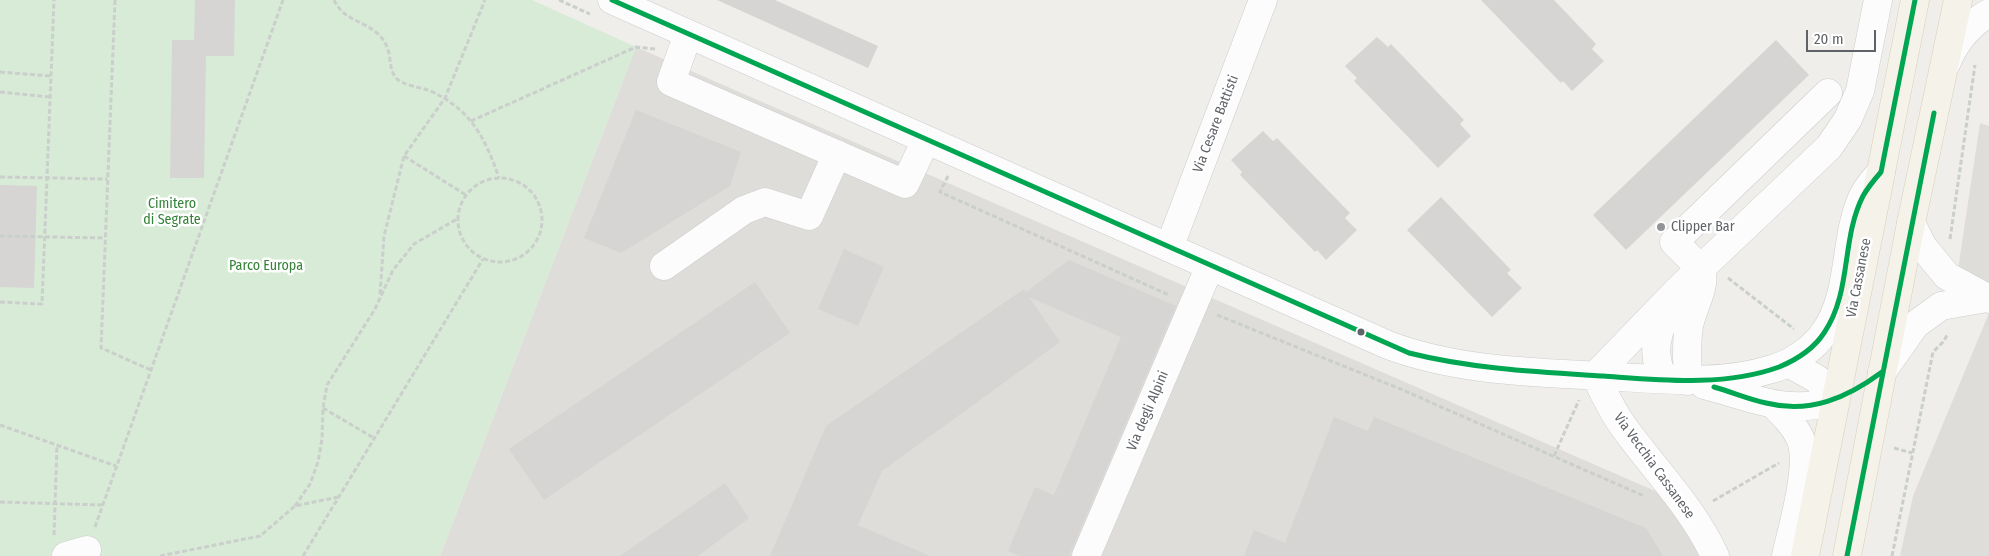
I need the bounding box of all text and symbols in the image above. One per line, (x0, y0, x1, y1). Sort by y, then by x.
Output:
scale bar (1809, 20, 1879, 52)
text: 20 m (1814, 30, 1844, 48)
street label: Via Cesare Battisti (1190, 73, 1242, 175)
park label: Cimitero di Segrate (143, 196, 201, 228)
place label: Clipper Bar (1671, 219, 1735, 235)
marker: Clipper Bar (1655, 221, 1667, 233)
street label: Via Cassanese (1843, 237, 1875, 319)
park label: Parco Europa (229, 258, 303, 274)
unlabelled marker (1356, 327, 1366, 337)
street label: Via degli Alpini (1124, 368, 1172, 454)
street label: Via Vecchia Cassanese (1610, 410, 1698, 522)

